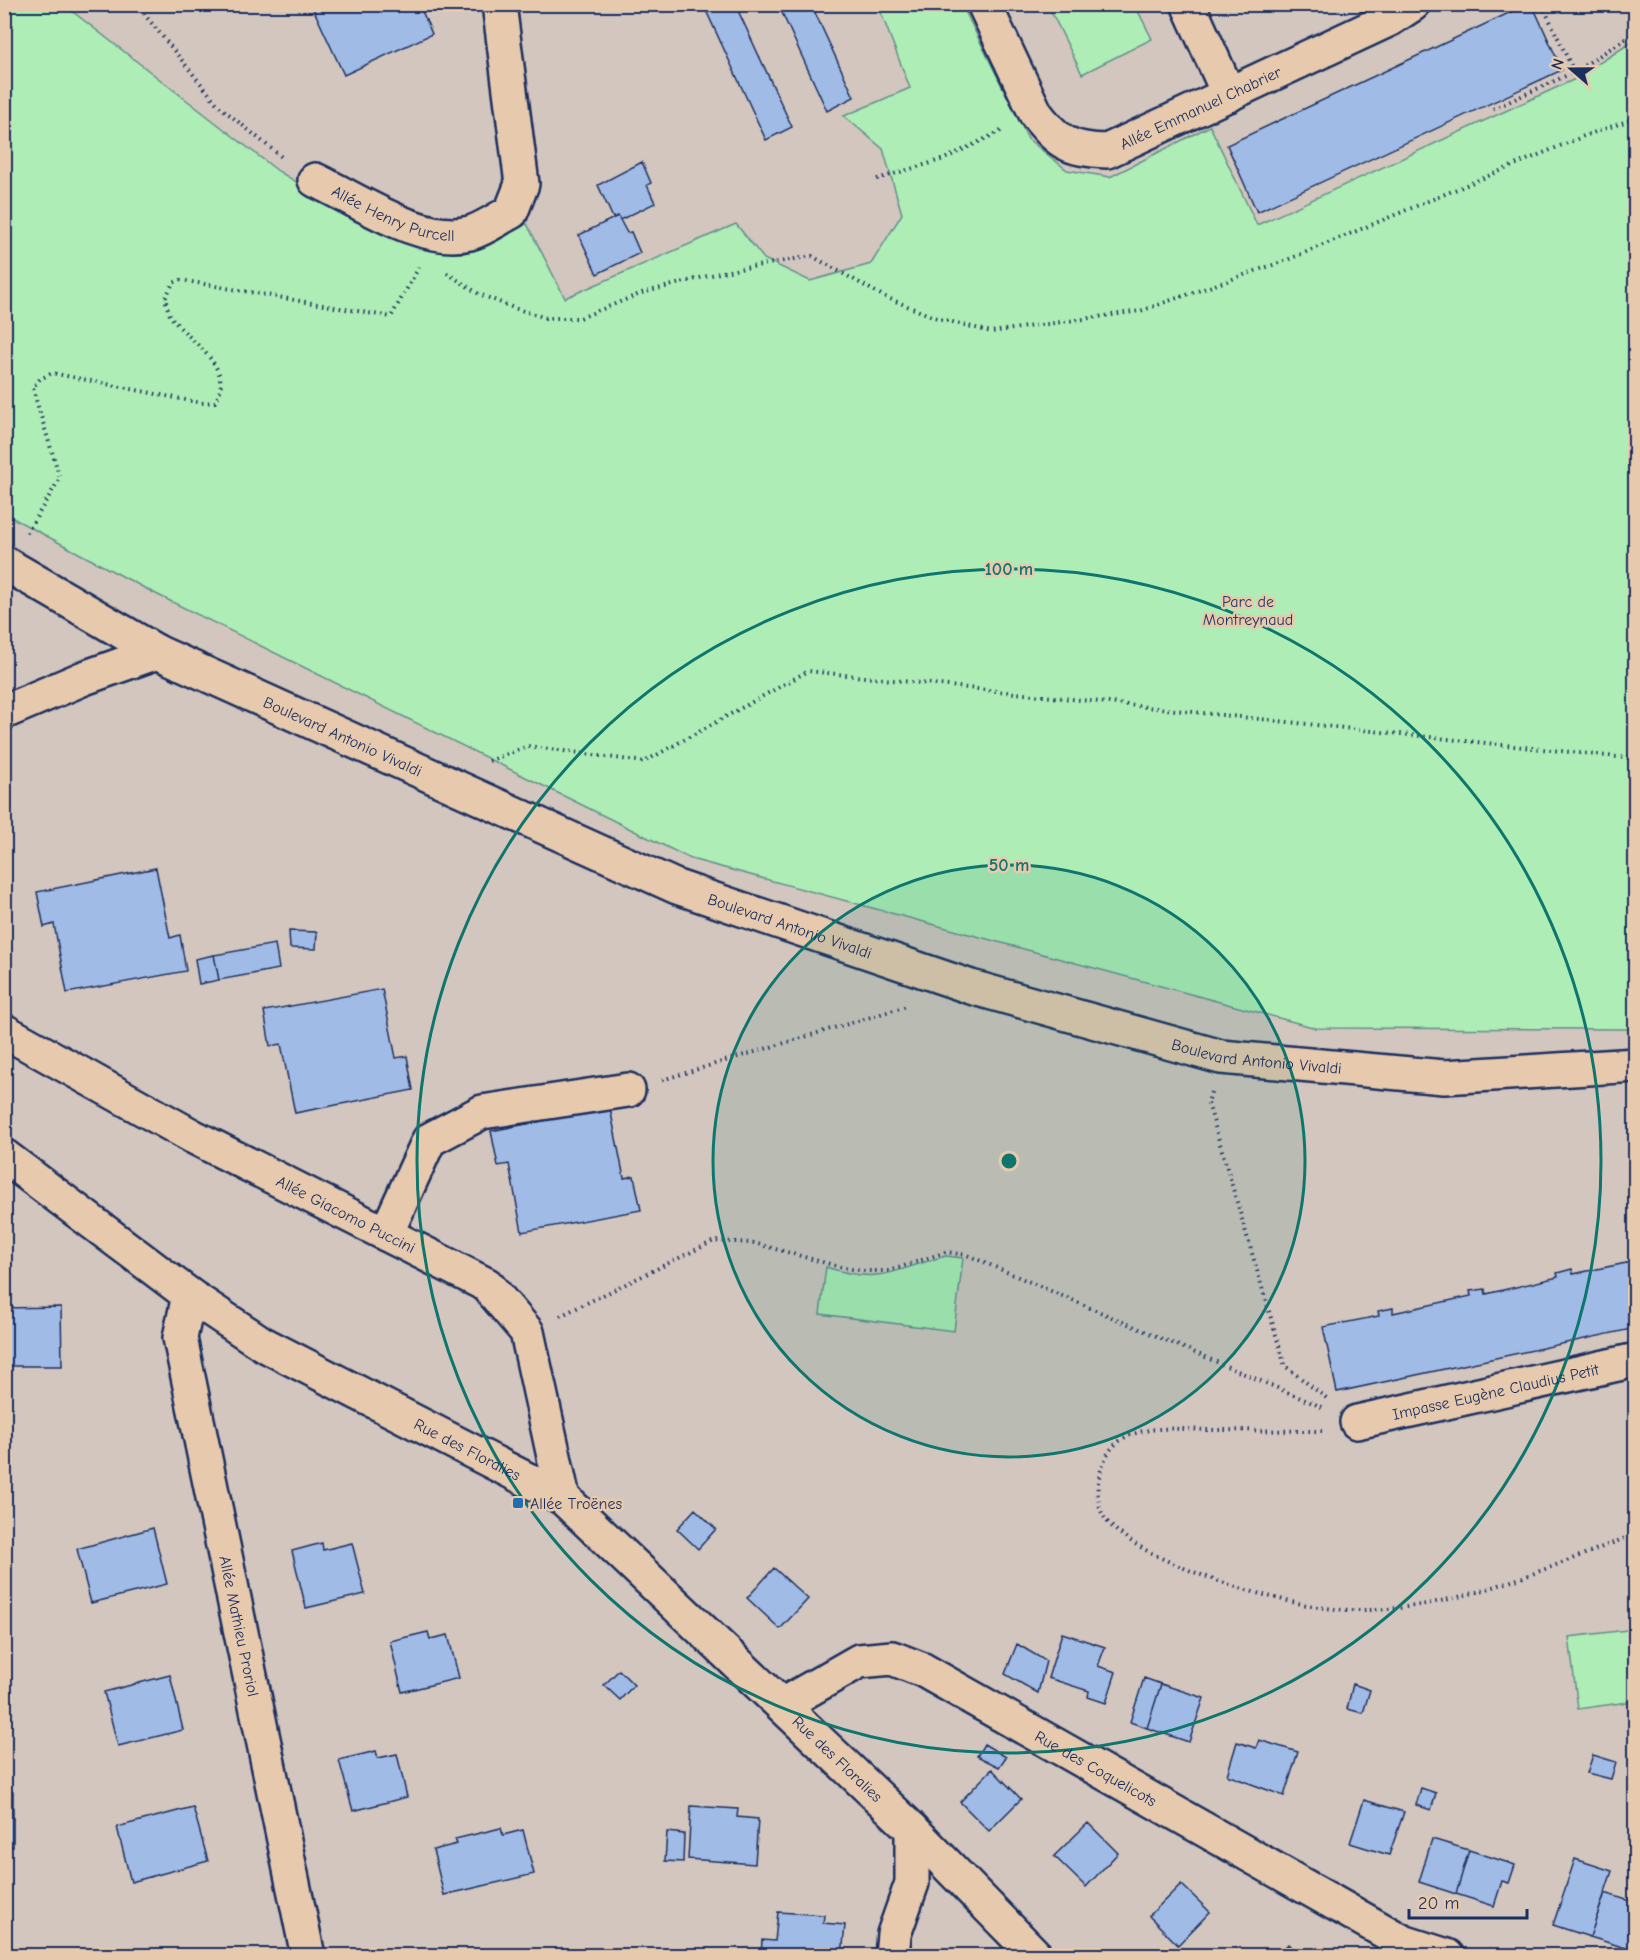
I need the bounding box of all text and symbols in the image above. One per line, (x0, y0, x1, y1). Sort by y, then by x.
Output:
north arrow (1541, 39, 1601, 99)
text: N (1548, 56, 1568, 72)
street label: Allée Emmanuel Chabrier (1117, 63, 1285, 154)
street label: Allée Henry Purcell (329, 182, 455, 245)
text: 100 m (985, 559, 1033, 580)
park label: Parc de Montreynaud (1203, 593, 1293, 629)
street label: Boulevard Antonio Vivaldi (260, 693, 425, 781)
text: 50 m (989, 855, 1029, 876)
street label: Boulevard Antonio Vivaldi (705, 890, 874, 963)
street label: Boulevard Antonio Vivaldi (1169, 1036, 1342, 1078)
centre of rings (999, 1151, 1019, 1171)
street label: Allée Giacomo Puccini (273, 1172, 418, 1257)
street label: Impasse Eugène Claudius Petit (1391, 1360, 1601, 1424)
street label: Rue des Floralies (411, 1415, 524, 1485)
place label: Allée Troënes (530, 1495, 622, 1513)
marker: Allée Troënes (511, 1496, 525, 1510)
street label: Allée Mathieu Proriol (215, 1554, 262, 1698)
street label: Rue des Floralies (788, 1712, 886, 1806)
street label: Rue des Coquelicots (1032, 1727, 1160, 1811)
scale bar (1409, 1882, 1528, 1920)
text: 20 m (1418, 1893, 1459, 1914)

